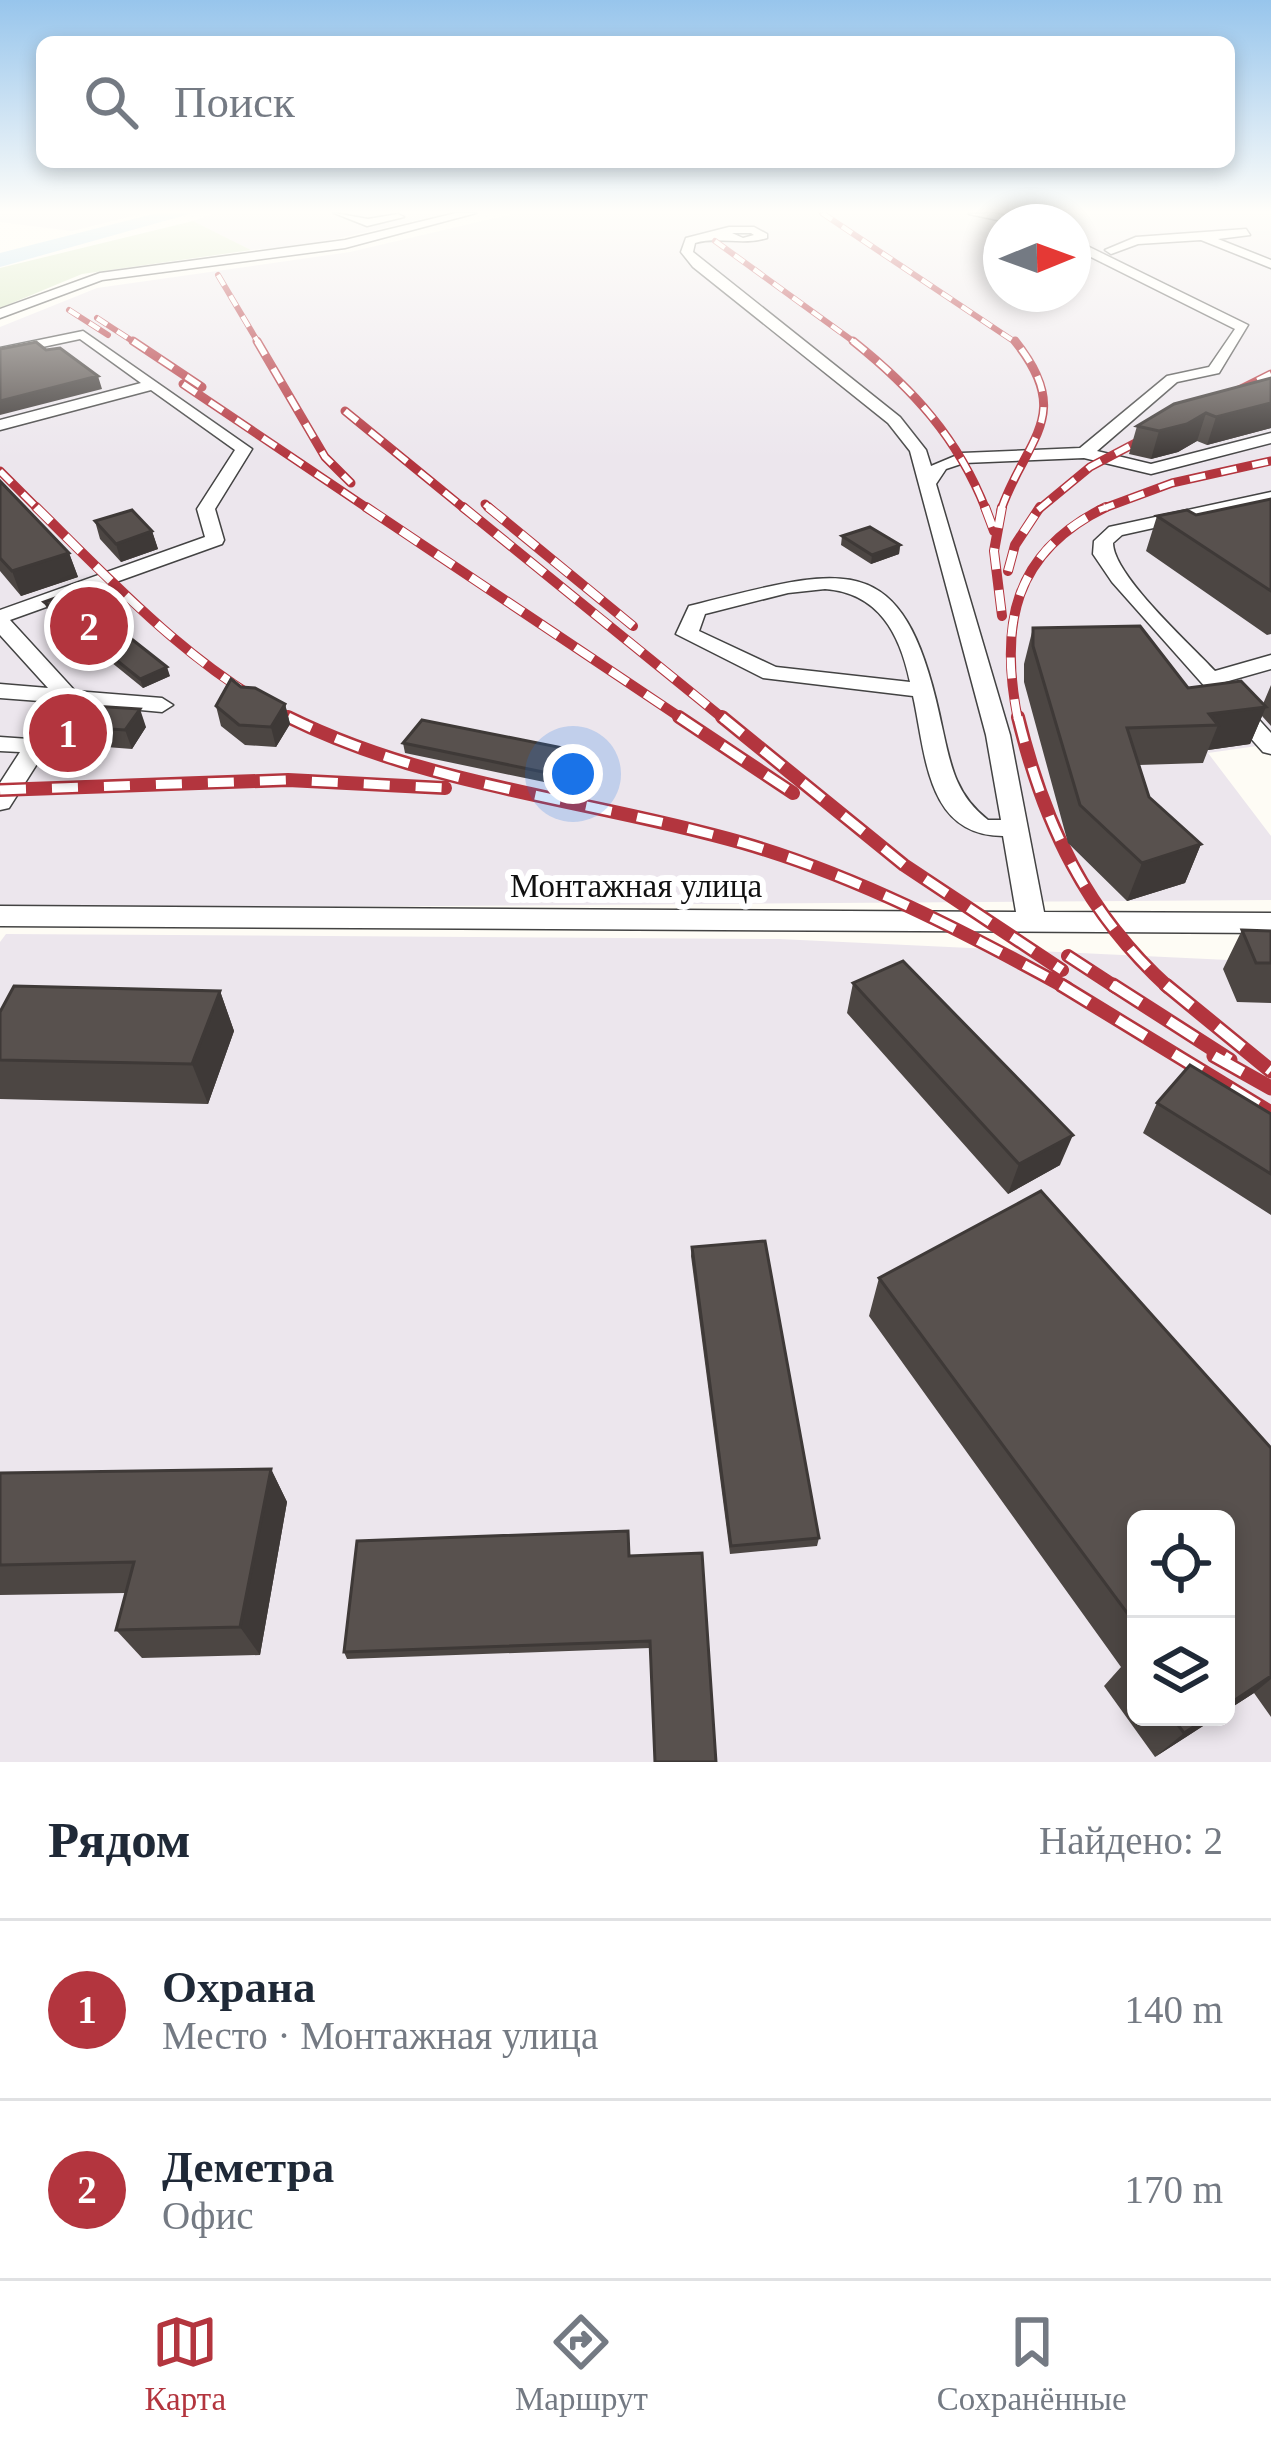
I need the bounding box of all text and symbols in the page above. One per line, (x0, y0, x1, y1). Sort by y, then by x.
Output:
search box (36, 36, 1235, 168)
icon: search (78, 69, 144, 135)
text: Поиск (174, 77, 295, 127)
north arrow (983, 204, 1091, 312)
pin: 2 (50, 581, 128, 671)
pin: 1 (29, 688, 107, 778)
your location (543, 744, 603, 804)
street label: Монтажная улица (510, 868, 762, 904)
map controls (1127, 1510, 1235, 1726)
button: locate (1127, 1510, 1235, 1618)
button: layers (1127, 1618, 1235, 1726)
text: Рядом (48, 1812, 191, 1868)
text: Найдено: 2 (1039, 1819, 1223, 1862)
text: Охрана (162, 1962, 315, 2012)
text: 1 (77, 1988, 97, 2031)
text: 140 m (1124, 1988, 1223, 2031)
text: Место · Монтажная улица (162, 2014, 598, 2057)
text: Деметра (162, 2142, 334, 2192)
text: 2 (77, 2168, 97, 2211)
text: 170 m (1124, 2168, 1223, 2211)
text: Офис (162, 2194, 254, 2237)
tab: Карта (144, 2309, 226, 2418)
tab: Маршрут (515, 2309, 648, 2418)
tab: Сохранённые (937, 2309, 1127, 2418)

